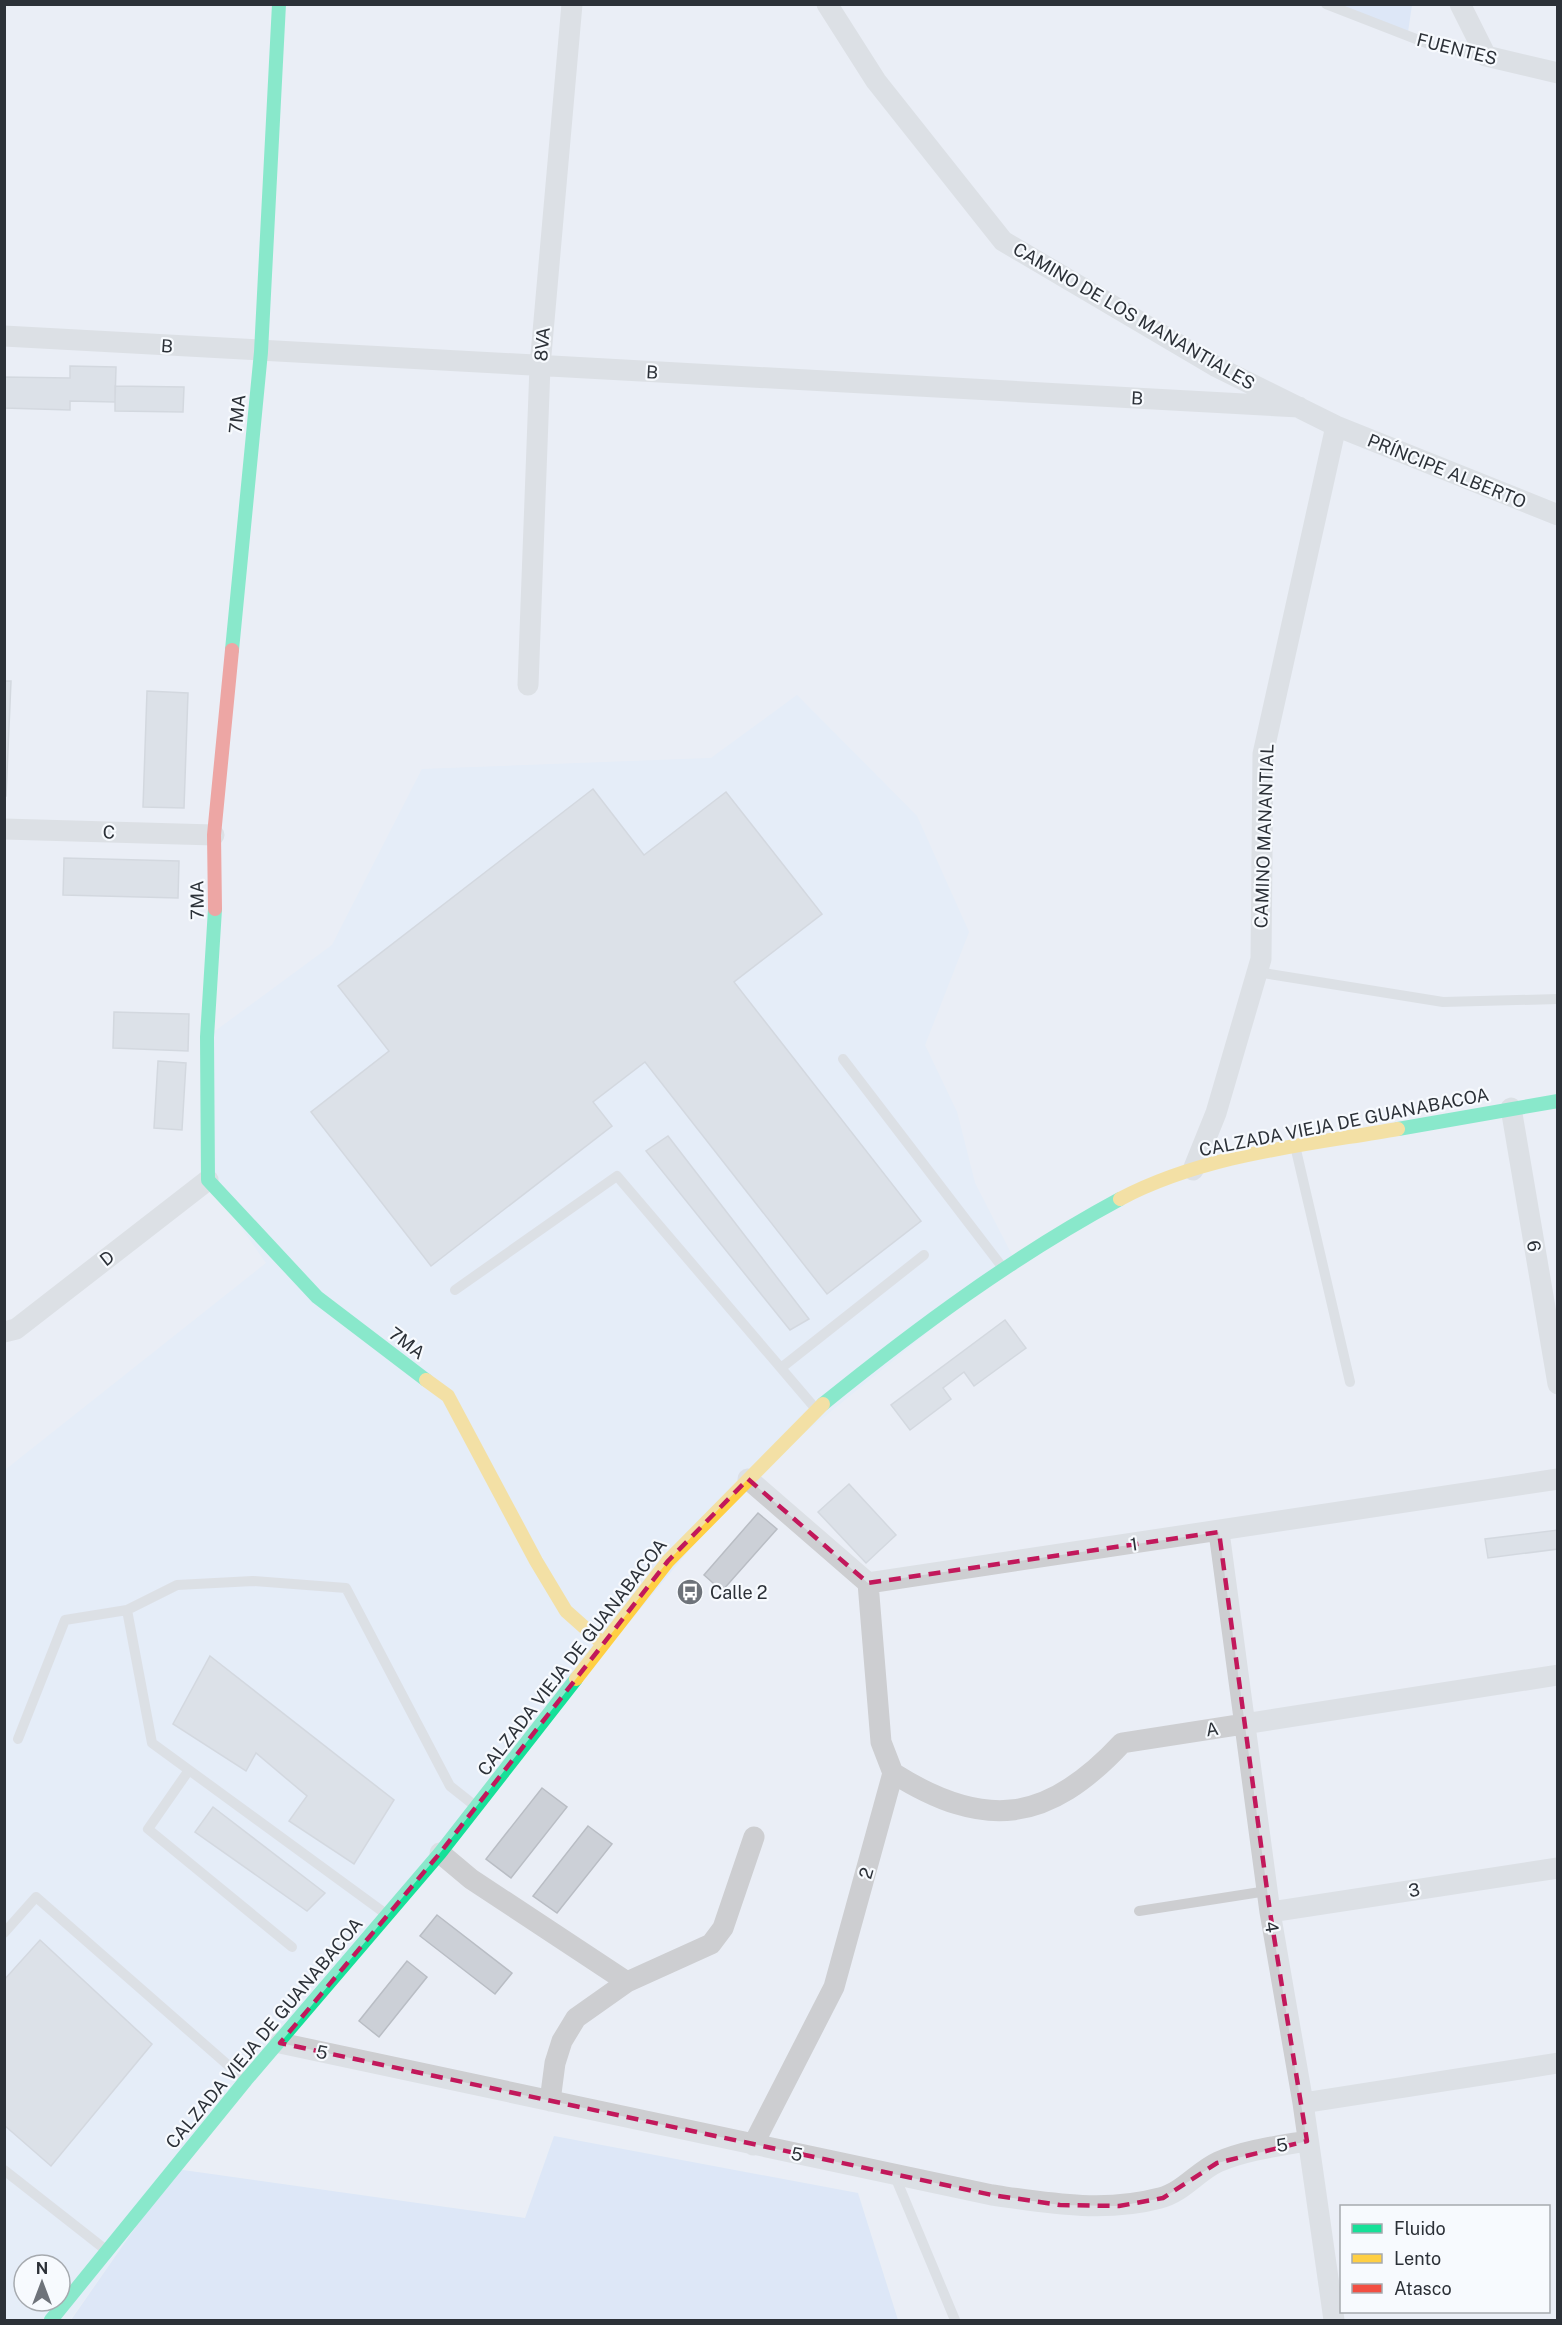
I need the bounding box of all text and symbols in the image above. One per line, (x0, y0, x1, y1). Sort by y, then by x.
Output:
street label: FUENTES (1415, 29, 1499, 69)
street label: CAMINO DE LOS MANANTIALES (1009, 238, 1259, 394)
street label: 8VA (530, 326, 554, 362)
street label: B (160, 335, 174, 357)
street label: B (645, 361, 659, 383)
street label: B (1130, 387, 1144, 409)
street label: 7MA (224, 393, 250, 435)
street label: PRÍNCIPE ALBERTO (1365, 429, 1530, 512)
street label: CAMINO MANANTIAL (1250, 743, 1278, 929)
street label: C (102, 821, 116, 843)
street label: 7MA (186, 880, 208, 920)
street label: CALZADA VIEJA DE GUANABACOA (1197, 1084, 1491, 1160)
street label: 6 (1523, 1239, 1545, 1253)
street label: D (96, 1246, 118, 1270)
street label: 7MA (385, 1323, 429, 1363)
street label: 1 (1129, 1533, 1139, 1555)
street label: CALZADA VIEJA DE GUANABACOA (473, 1534, 671, 1780)
bus stop icon: Calle 2 (675, 1577, 705, 1607)
place label: Calle 2 (710, 1582, 768, 1603)
street label: A (1204, 1718, 1220, 1740)
street label: 2 (854, 1865, 878, 1881)
street label: 3 (1407, 1879, 1421, 1901)
street label: CALZADA VIEJA DE GUANABACOA (161, 1913, 367, 2153)
street label: 4 (1261, 1920, 1283, 1934)
street label: 5 (314, 2041, 330, 2063)
street label: 5 (1275, 2134, 1289, 2156)
street label: 5 (789, 2143, 805, 2165)
legend (1340, 2205, 1550, 2313)
text: Fluido (1394, 2218, 1446, 2239)
text: Lento (1394, 2248, 1441, 2269)
north arrow (12, 2253, 72, 2313)
text: N (36, 2259, 48, 2278)
text: Atasco (1394, 2278, 1452, 2299)

